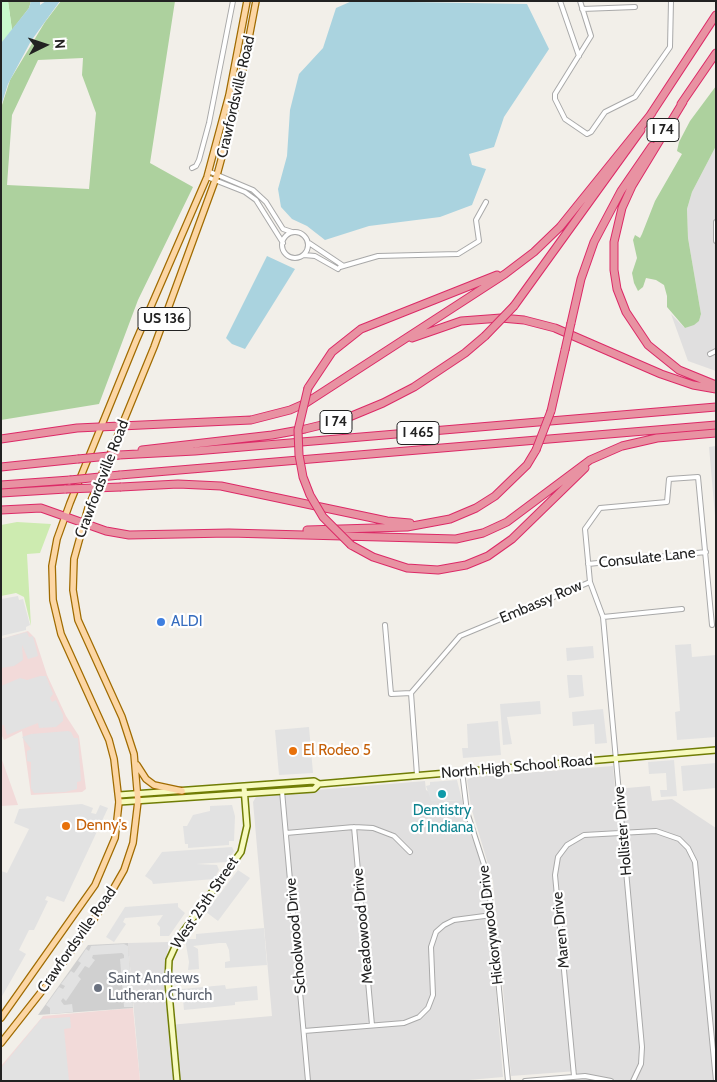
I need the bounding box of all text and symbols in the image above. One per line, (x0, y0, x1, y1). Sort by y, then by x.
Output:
north arrow (20, 20, 70, 70)
street label: Crawfordsville Road (213, 34, 259, 160)
text: N (51, 38, 69, 50)
road number: I 74 (647, 118, 679, 142)
road number: US 136 (138, 308, 190, 330)
road number: I 74 (320, 411, 352, 434)
street label: Crawfordsville Road (71, 417, 133, 541)
road number: I 465 (397, 422, 439, 444)
street label: Consulate Lane (598, 544, 696, 572)
street label: Embassy Row (497, 577, 585, 627)
place label: ALDI (171, 613, 202, 631)
marker: ALDI (155, 616, 167, 628)
place label: El Rodeo 5 (303, 742, 371, 760)
marker: El Rodeo 5 (287, 745, 299, 757)
street label: North High School Road (440, 751, 594, 783)
street label: Hollister Drive (610, 786, 636, 876)
marker: Dentistry of Indiana (436, 788, 448, 800)
place label: Dentistry of Indiana (411, 802, 473, 837)
place label: Denny's (76, 817, 127, 835)
marker: Denny's (60, 820, 72, 832)
street label: West 25th Street (168, 854, 242, 952)
street label: Hickorywood Drive (475, 864, 507, 986)
street label: Meadowood Drive (349, 867, 377, 985)
street label: Schoolwood Drive (282, 877, 310, 995)
street label: Crawfordsville Road (34, 884, 120, 996)
street label: Maren Drive (549, 891, 573, 969)
place label: Saint Andrews Lutheran Church (108, 970, 212, 1005)
marker: Saint Andrews Lutheran Church (92, 982, 104, 994)

